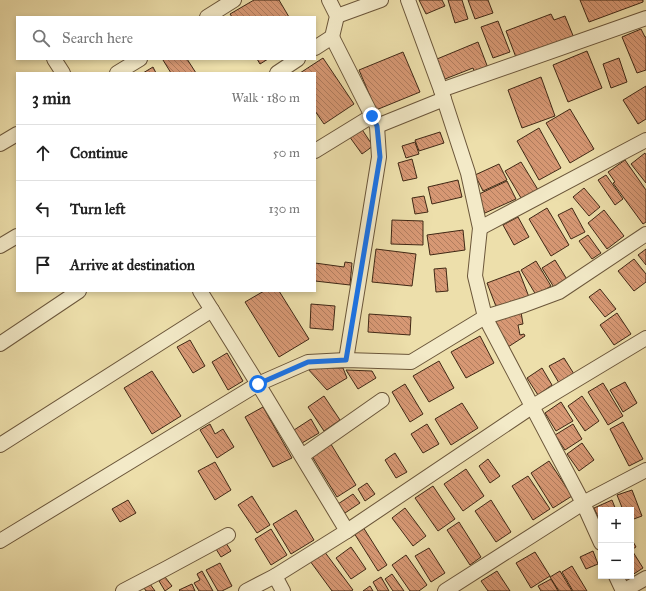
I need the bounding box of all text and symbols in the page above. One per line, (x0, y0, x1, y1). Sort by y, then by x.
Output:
search box (16, 16, 316, 60)
icon: search (30, 27, 52, 49)
text: Search here (62, 29, 133, 47)
text: 3 min (32, 88, 71, 109)
text: Walk · 180 m (231, 90, 300, 106)
route end (363, 107, 381, 125)
icon: ahead (32, 142, 54, 164)
text: Continue (70, 144, 128, 162)
text: 50 m (273, 145, 300, 161)
icon: left (32, 198, 54, 220)
text: Turn left (70, 200, 126, 218)
text: 130 m (268, 201, 300, 217)
icon: arrive (32, 254, 54, 276)
text: Arrive at destination (70, 256, 195, 274)
route start (249, 375, 267, 393)
map controls (598, 507, 634, 579)
button: + (598, 507, 634, 543)
button: − (598, 543, 634, 579)

